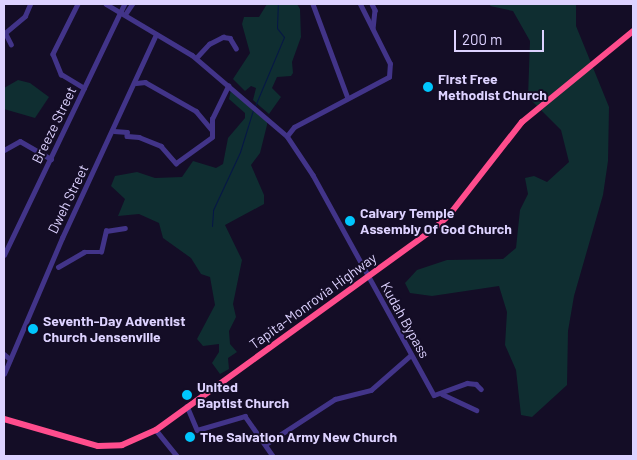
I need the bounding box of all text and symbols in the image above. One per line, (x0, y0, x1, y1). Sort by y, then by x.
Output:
scale bar (457, 20, 547, 52)
text: 200 m (462, 30, 502, 48)
place label: First Free Methodist Church (438, 71, 547, 104)
marker: First Free Methodist Church (422, 81, 434, 93)
street label: Breeze Street (28, 84, 80, 166)
street label: Dweh Street (44, 162, 92, 236)
place label: Calvary Temple Assembly Of God Church (360, 205, 512, 238)
marker: Calvary Temple Assembly Of God Church (344, 215, 356, 227)
street label: Tapita-Monrovia Highway (246, 249, 380, 353)
street label: Kudah Bypass (377, 279, 433, 361)
place label: Seventh-Day Adventist Church Jensenville (43, 313, 185, 346)
marker: Seventh-Day Adventist Church Jensenville (27, 323, 39, 335)
place label: United Baptist Church (197, 379, 289, 412)
marker: United Baptist Church (181, 389, 193, 401)
place label: The Salvation Army New Church (200, 429, 397, 445)
marker: The Salvation Army New Church (184, 431, 196, 443)

